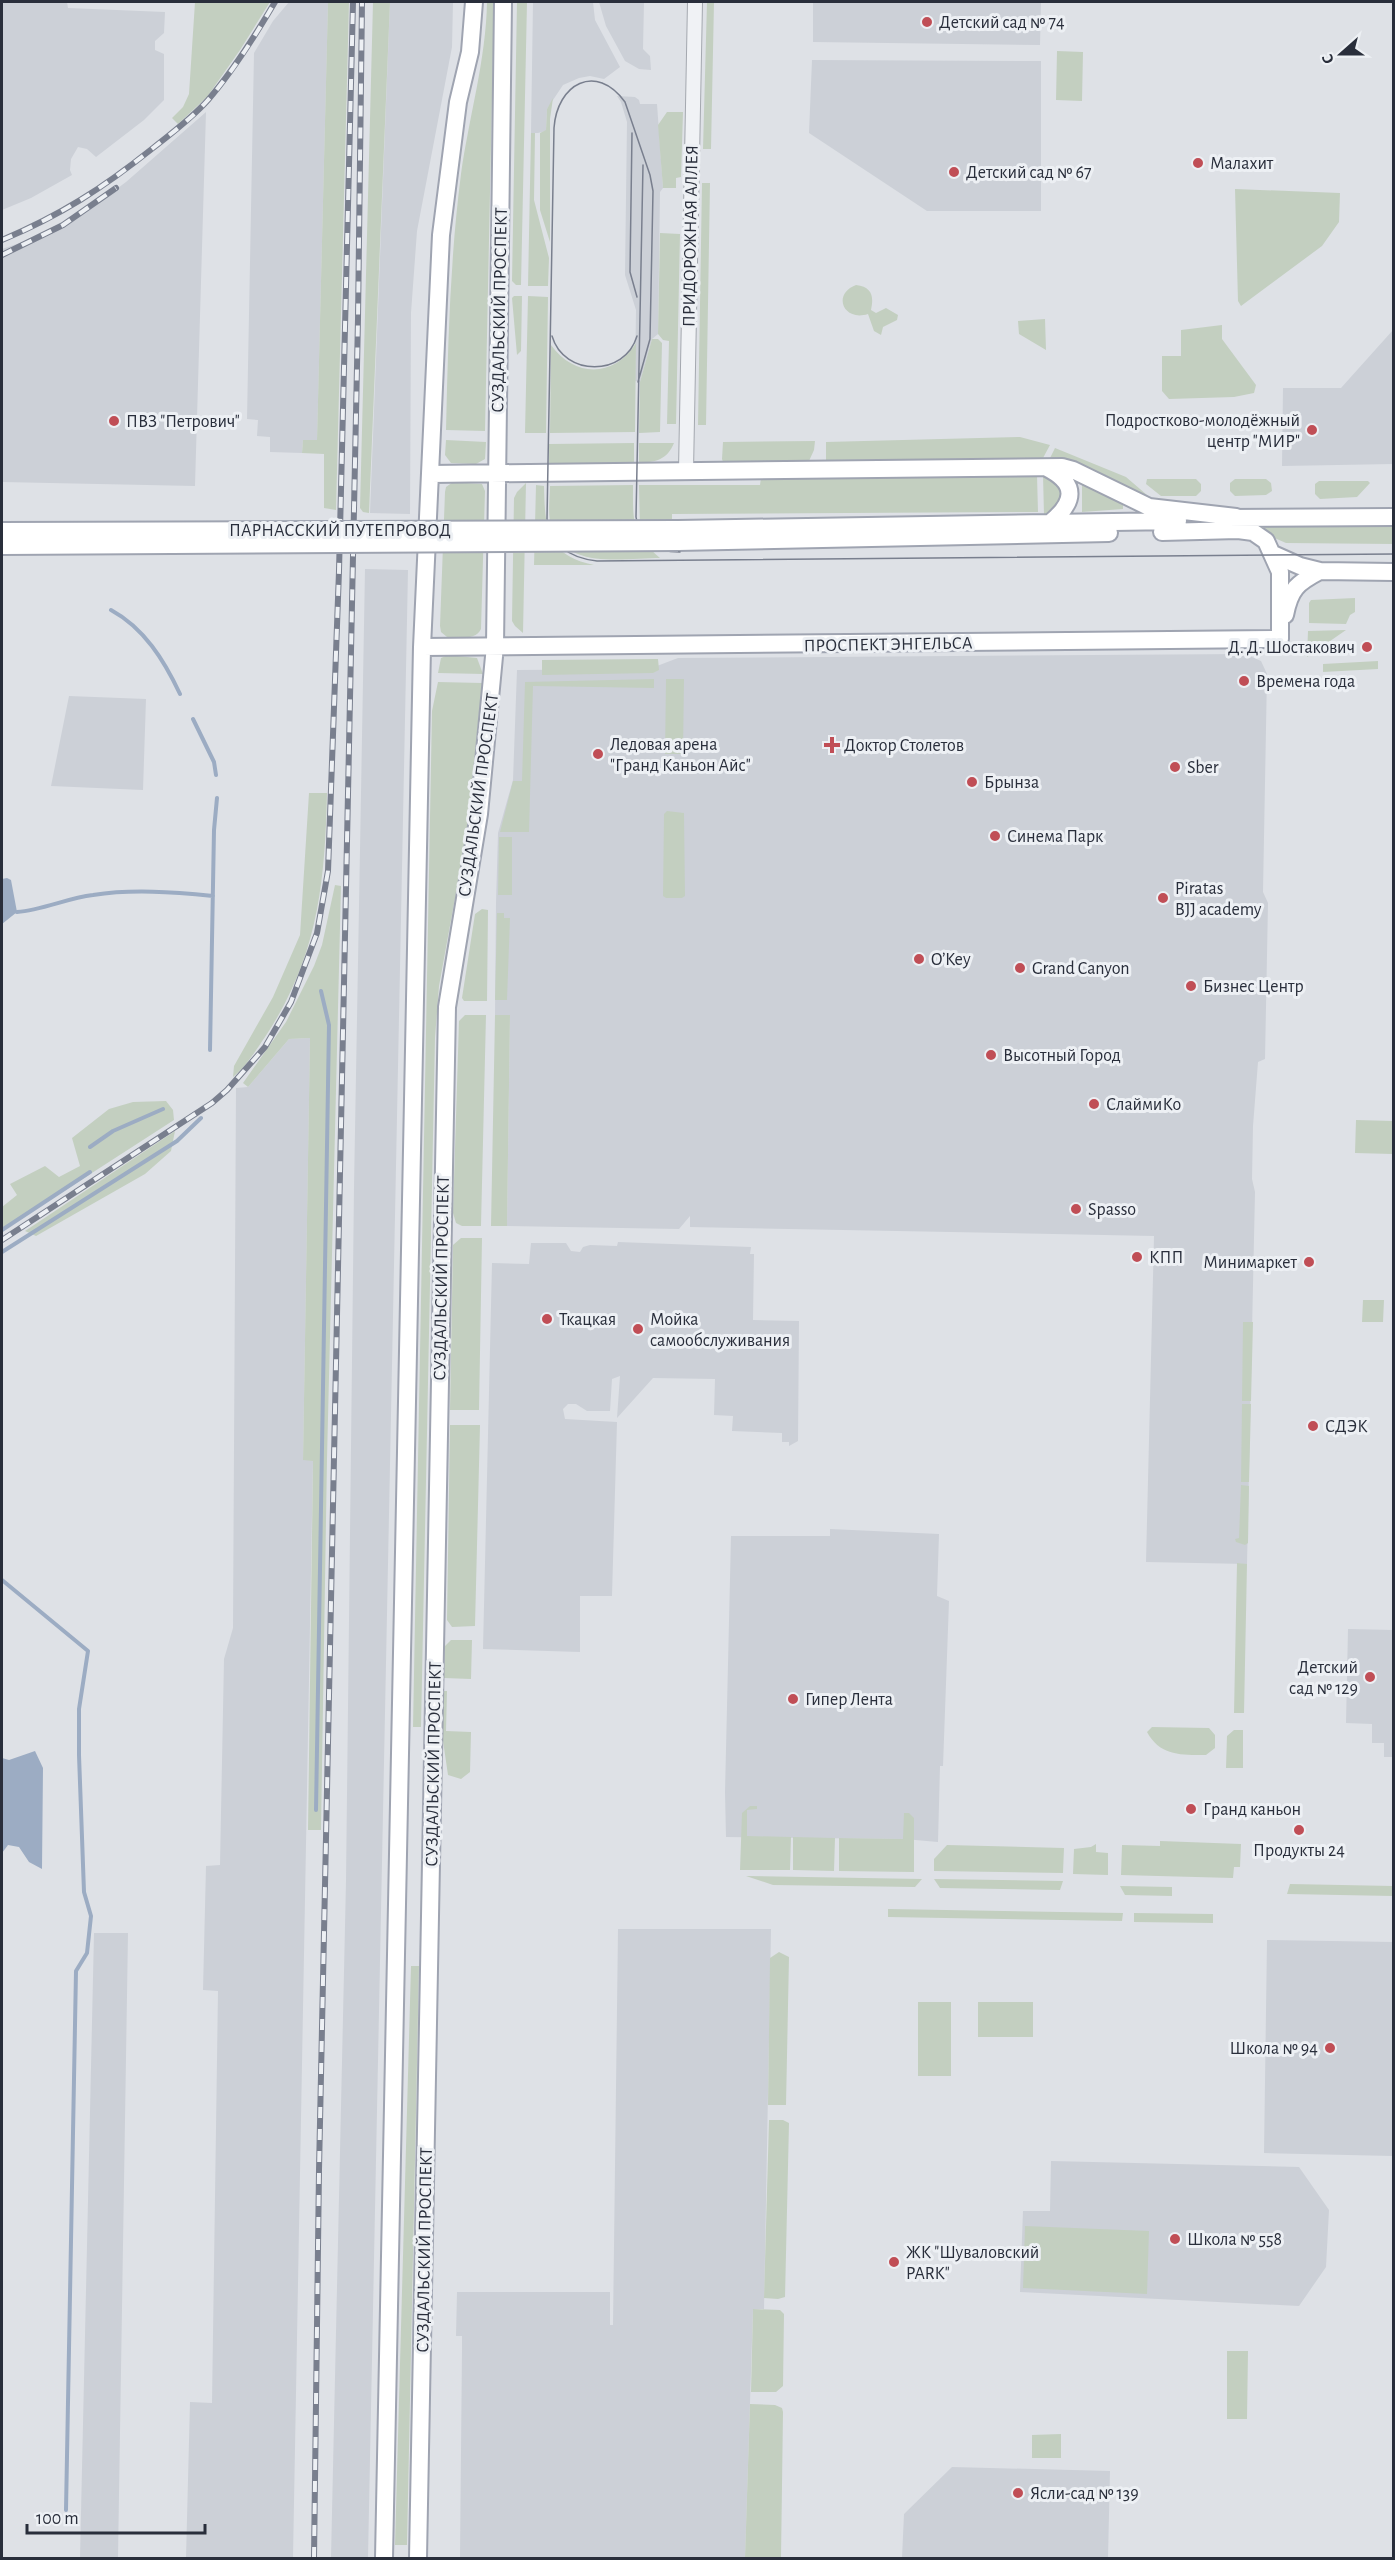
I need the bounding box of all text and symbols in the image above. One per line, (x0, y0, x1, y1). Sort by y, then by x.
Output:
place label: Детский сад № 74 (939, 14, 1065, 32)
marker: Детский сад № 74 (920, 15, 934, 29)
north arrow (1311, 24, 1371, 84)
text: С (1319, 52, 1337, 66)
street label: ПРИДОРОЖНАЯ АЛЛЕЯ (680, 145, 702, 327)
place label: Малахит (1210, 155, 1274, 173)
marker: Малахит (1191, 156, 1205, 170)
place label: Детский сад № 67 (966, 164, 1092, 182)
marker: Детский сад № 67 (947, 165, 961, 179)
street label: СУЗДАЛЬСКИЙ ПРОСПЕКТ (487, 207, 511, 413)
place label: Подростково-молодёжный центр "МИР" (1105, 412, 1300, 451)
place label: ПВЗ "Петрович" (126, 413, 240, 431)
marker: ПВЗ "Петрович" (107, 414, 121, 428)
marker: Подростково-молодёжный центр "МИР" (1305, 423, 1319, 437)
street label: ПАРНАССКИЙ ПУТЕПРОВОД (229, 520, 451, 540)
street label: ПРОСПЕКТ ЭНГЕЛЬСА (803, 635, 973, 655)
place label: Д. Д. Шостакович (1228, 639, 1355, 657)
marker: Д. Д. Шостакович (1360, 640, 1374, 654)
place label: Времена года (1256, 673, 1355, 691)
marker: Времена года (1237, 674, 1251, 688)
street label: СУЗДАЛЬСКИЙ ПРОСПЕКТ (454, 691, 502, 898)
place label: Ледовая арена "Гранд Каньон Айс" (610, 736, 751, 775)
place label: Доктор Столетов (844, 737, 964, 755)
marker: Доктор Столетов (825, 738, 839, 752)
marker: Ледовая арена "Гранд Каньон Айс" (591, 747, 605, 761)
place label: Sber (1187, 759, 1219, 777)
marker: Sber (1168, 760, 1182, 774)
place label: Брынза (984, 774, 1039, 792)
marker: Брынза (965, 775, 979, 789)
place label: Синема Парк (1007, 828, 1104, 846)
marker: Синема Парк (988, 829, 1002, 843)
place label: Piratas BJJ academy (1175, 880, 1262, 919)
marker: Piratas BJJ academy (1156, 891, 1170, 905)
place label: O’Key (931, 951, 971, 969)
marker: O’Key (912, 952, 926, 966)
place label: Grand Canyon (1032, 960, 1130, 978)
marker: Grand Canyon (1013, 961, 1027, 975)
place label: Бизнес Центр (1203, 978, 1304, 996)
marker: Бизнес Центр (1184, 979, 1198, 993)
place label: Высотный Город (1003, 1047, 1121, 1065)
marker: Высотный Город (984, 1048, 998, 1062)
place label: СлаймиКо (1106, 1096, 1181, 1114)
marker: СлаймиКо (1087, 1097, 1101, 1111)
street label: СУЗДАЛЬСКИЙ ПРОСПЕКТ (429, 1175, 453, 1381)
place label: Spasso (1088, 1201, 1136, 1219)
marker: Spasso (1069, 1202, 1083, 1216)
place label: КПП (1149, 1249, 1183, 1267)
marker: КПП (1130, 1250, 1144, 1264)
place label: Минимаркет (1203, 1254, 1298, 1272)
marker: Минимаркет (1302, 1255, 1316, 1269)
place label: Ткацкая (559, 1311, 616, 1329)
place label: Мойка самообслуживания (650, 1311, 790, 1350)
marker: Ткацкая (540, 1312, 554, 1326)
marker: Мойка самообслуживания (631, 1322, 645, 1336)
place label: СДЭК (1325, 1418, 1368, 1436)
marker: СДЭК (1306, 1419, 1320, 1433)
place label: Детский сад № 129 (1289, 1659, 1358, 1698)
street label: СУЗДАЛЬСКИЙ ПРОСПЕКТ (421, 1661, 445, 1867)
marker: Детский сад № 129 (1363, 1670, 1377, 1684)
place label: Гипер Лента (805, 1691, 893, 1709)
marker: Гипер Лента (786, 1692, 800, 1706)
place label: Гранд каньон (1203, 1801, 1301, 1819)
marker: Гранд каньон (1184, 1802, 1198, 1816)
marker: Продукты 24 (1292, 1823, 1306, 1837)
place label: Продукты 24 (1253, 1842, 1345, 1860)
place label: Школа № 94 (1229, 2040, 1318, 2058)
marker: Школа № 94 (1323, 2041, 1337, 2055)
street label: СУЗДАЛЬСКИЙ ПРОСПЕКТ (412, 2147, 436, 2353)
place label: Школа № 558 (1187, 2231, 1282, 2249)
marker: Школа № 558 (1168, 2232, 1182, 2246)
place label: ЖК "Шуваловский PARK" (906, 2244, 1039, 2283)
marker: ЖК "Шуваловский PARK" (887, 2255, 901, 2269)
place label: Ясли-сад № 139 (1030, 2485, 1139, 2503)
marker: Ясли-сад № 139 (1011, 2486, 1025, 2500)
scale bar (27, 2497, 206, 2535)
text: 100 m (36, 2510, 79, 2528)

